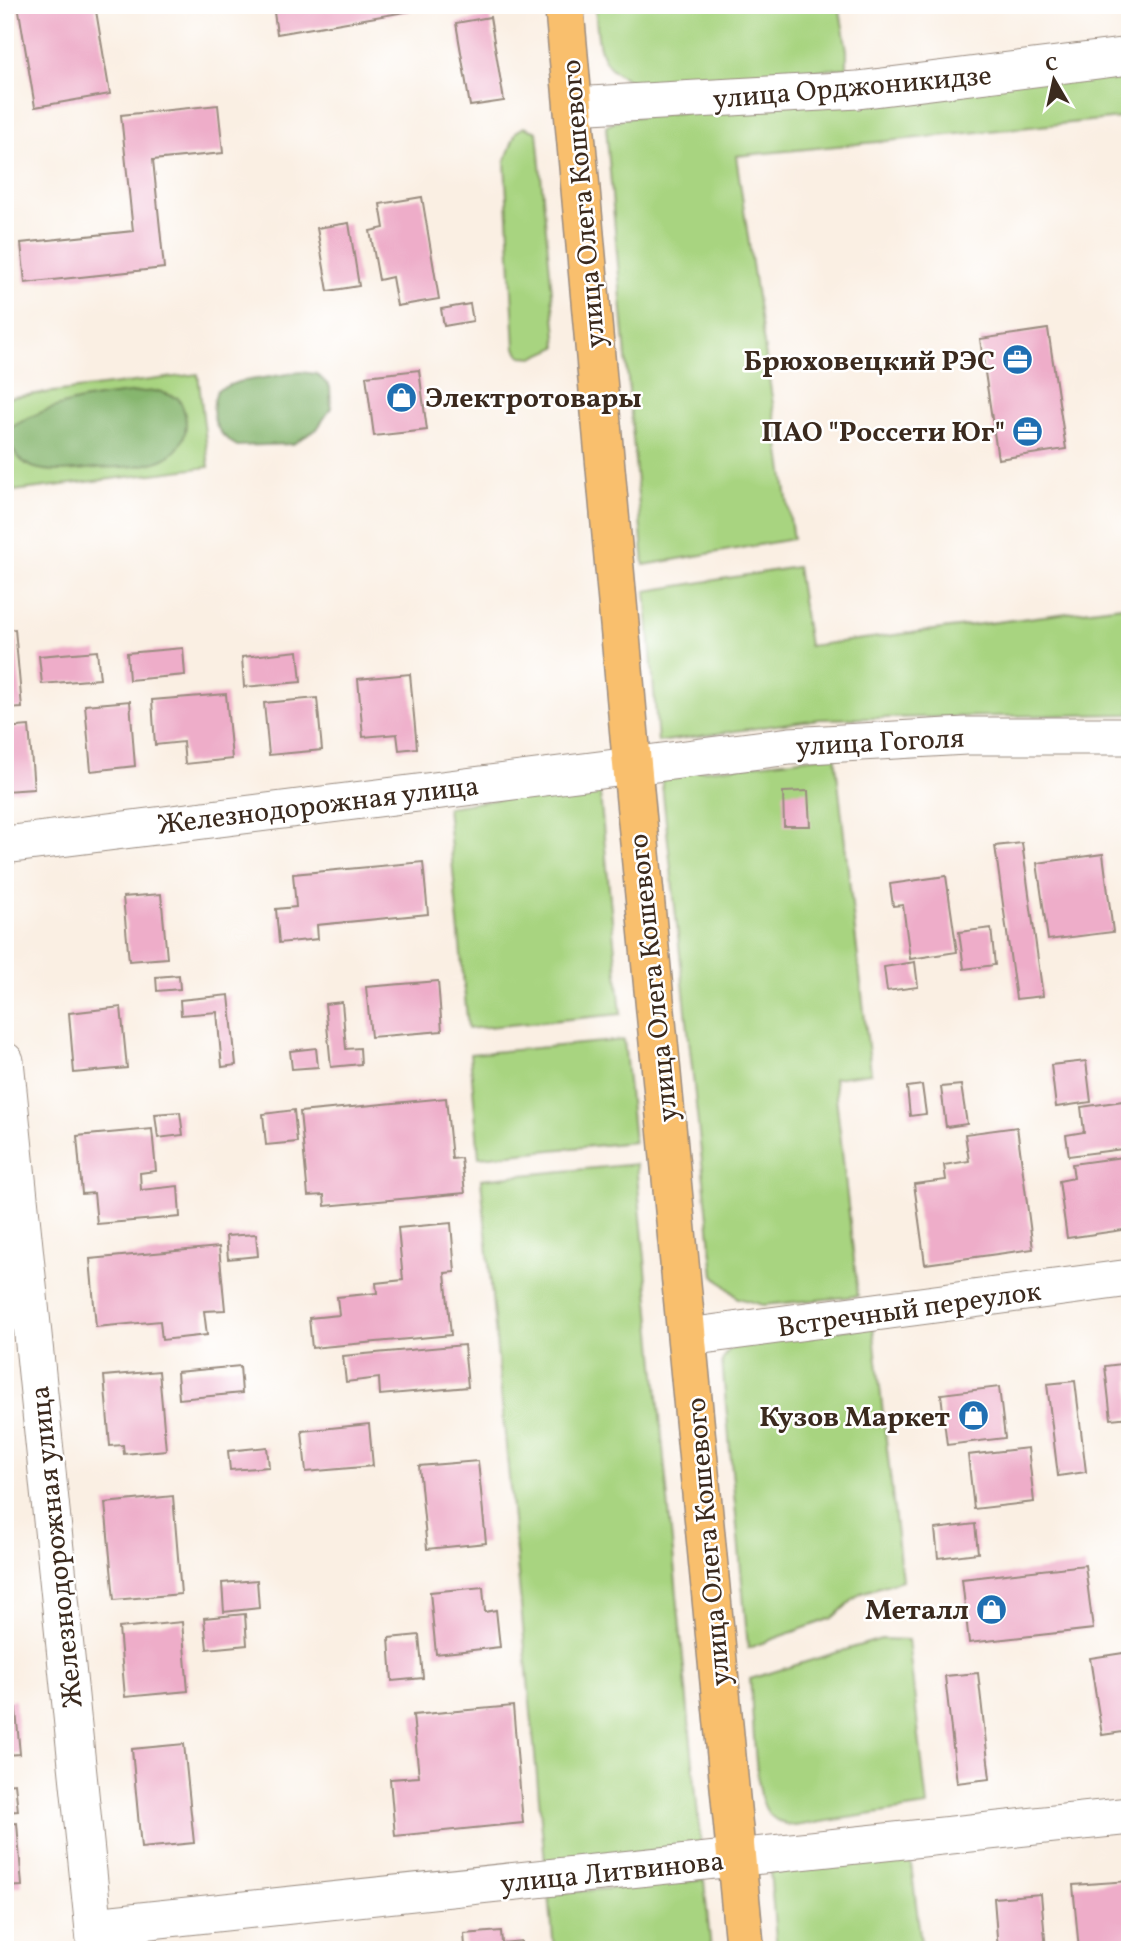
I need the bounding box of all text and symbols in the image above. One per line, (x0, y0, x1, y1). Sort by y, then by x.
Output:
north arrow (1020, 46, 1090, 116)
text: С (1044, 51, 1060, 79)
street label: улица Орджоникидзе (711, 57, 993, 120)
street label: улица Олега Кошевого (552, 58, 617, 350)
place label: Брюховецкий РЭС (743, 343, 995, 382)
office icon: Брюховецкий РЭС (1001, 343, 1035, 377)
shop icon: Электротовары (385, 380, 419, 414)
place label: Электротовары (425, 380, 642, 419)
place label: ПАО "Россети Юг" (761, 414, 1005, 453)
office icon: ПАО "Россети Юг" (1011, 414, 1045, 448)
street label: улица Гоголя (795, 720, 966, 767)
street label: Железнодорожная улица (155, 767, 481, 846)
street label: улица Олега Кошевого (620, 832, 689, 1124)
street label: Встречный переулок (775, 1273, 1044, 1348)
street label: Железнодорожная улица (21, 1384, 94, 1710)
street label: улица Олега Кошевого (677, 1396, 742, 1688)
place label: Кузов Маркет (759, 1399, 951, 1438)
shop icon: Кузов Маркет (956, 1399, 990, 1433)
place label: Металл (865, 1592, 969, 1631)
shop icon: Металл (975, 1592, 1009, 1626)
street label: улица Литвинова (498, 1842, 726, 1905)

